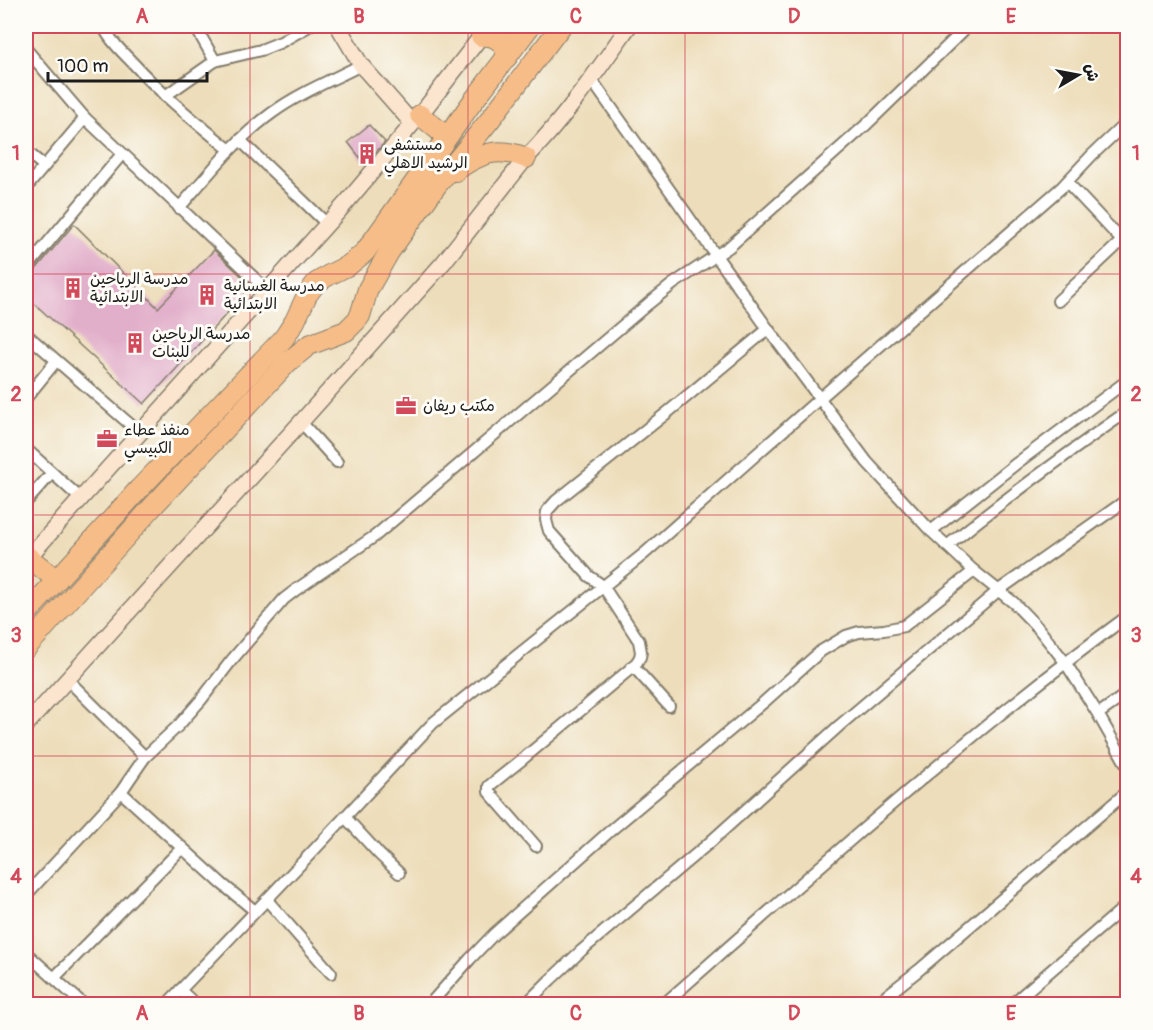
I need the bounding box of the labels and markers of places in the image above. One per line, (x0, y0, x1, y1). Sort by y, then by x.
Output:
place label: مستشفى الرشيد الاهلي (384, 135, 468, 177)
building icon: مستشفى الرشيد الاهلي (355, 142, 379, 166)
place label: مدرسة الرياحين الابتدائية (90, 269, 188, 307)
building icon: مدرسة الرياحين الابتدائية (61, 276, 85, 300)
place label: مدرسة الغسانية الابتدائية (224, 276, 325, 314)
building icon: مدرسة الغسانية الابتدائية (195, 283, 219, 307)
place label: مدرسة الرياحين للبنات (152, 324, 250, 362)
building icon: مدرسة الرياحين للبنات (123, 331, 147, 355)
office icon: مكتب ريفان (394, 394, 418, 418)
place label: مكتب ريفان (423, 396, 495, 416)
place label: منفذ عطاء الكبيسي (124, 420, 190, 462)
office icon: منفذ عطاء الكبيسي (95, 427, 119, 451)

